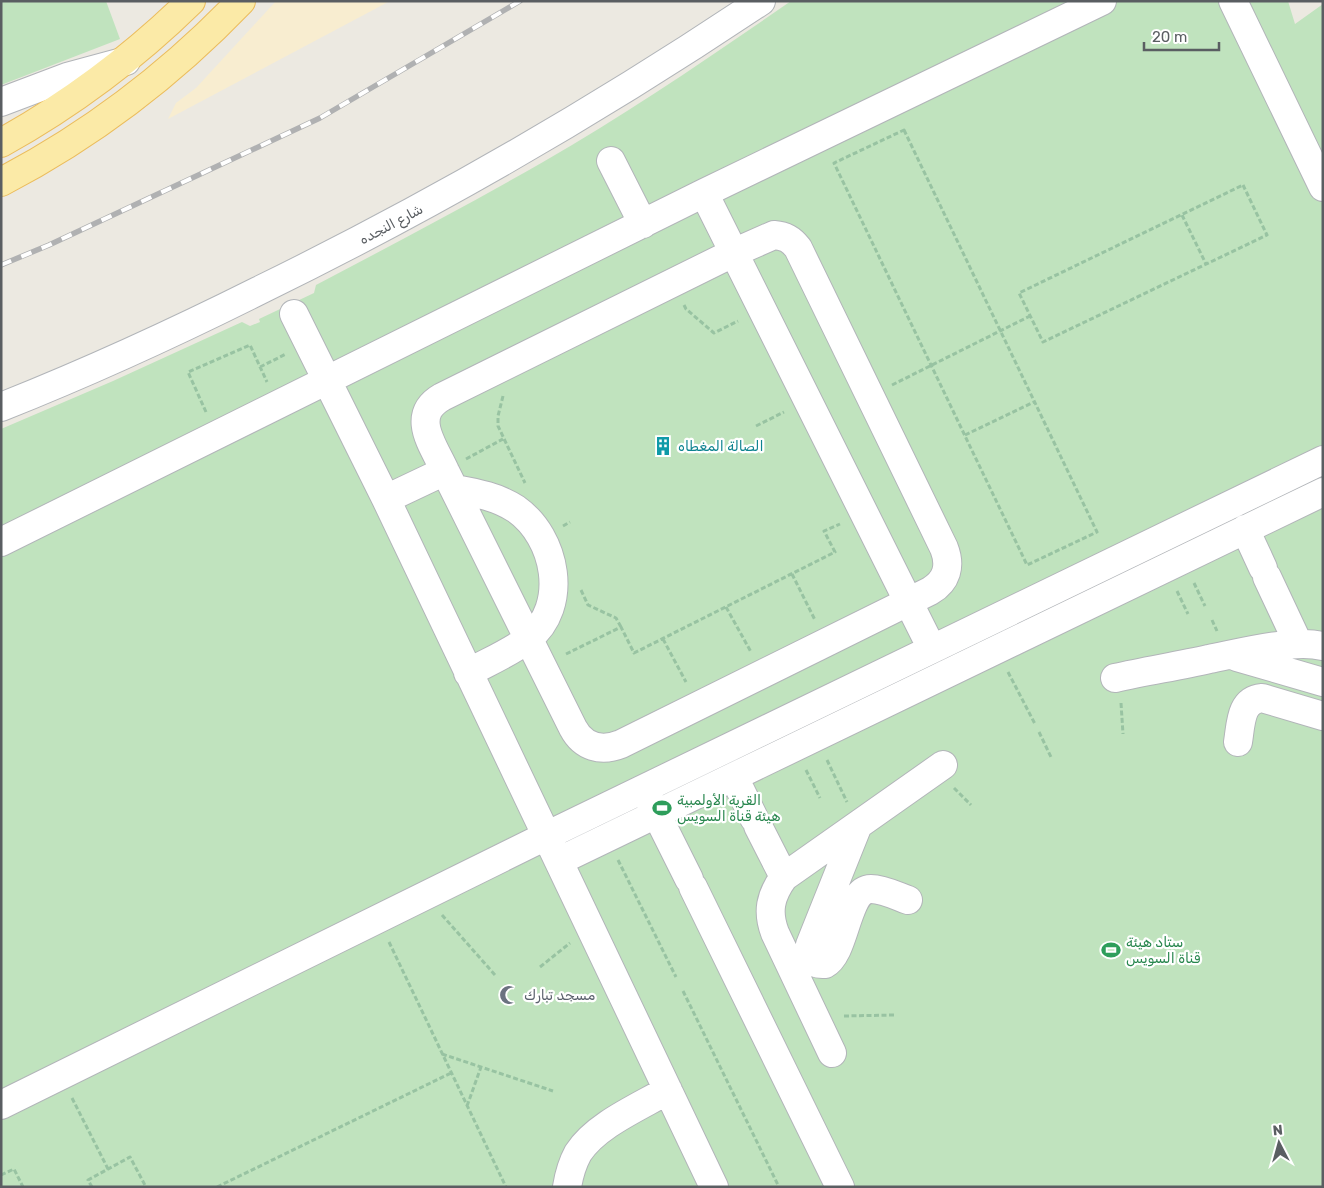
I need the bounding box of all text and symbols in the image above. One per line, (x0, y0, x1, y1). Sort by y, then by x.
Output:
scale bar (1144, 20, 1219, 52)
text: 20 m (1152, 28, 1187, 46)
street label: شارع النجده (357, 201, 427, 250)
building icon: الصالة المغطاه (652, 435, 674, 457)
place label: الصالة المغطاه (678, 438, 763, 455)
place label: القرية الأولمبية هيئة قناة السويس (677, 792, 781, 825)
sports icon: القرية الأولمبية هيئة قناة السويس (651, 797, 673, 819)
place label: ستاد هيئة قناة السويس (1126, 934, 1201, 967)
sports icon: ستاد هيئة قناة السويس (1100, 939, 1122, 961)
mosque icon: مسجد تبارك (498, 984, 520, 1006)
place label: مسجد تبارك (524, 987, 595, 1004)
north arrow (1254, 1118, 1304, 1168)
text: N (1272, 1122, 1284, 1140)

